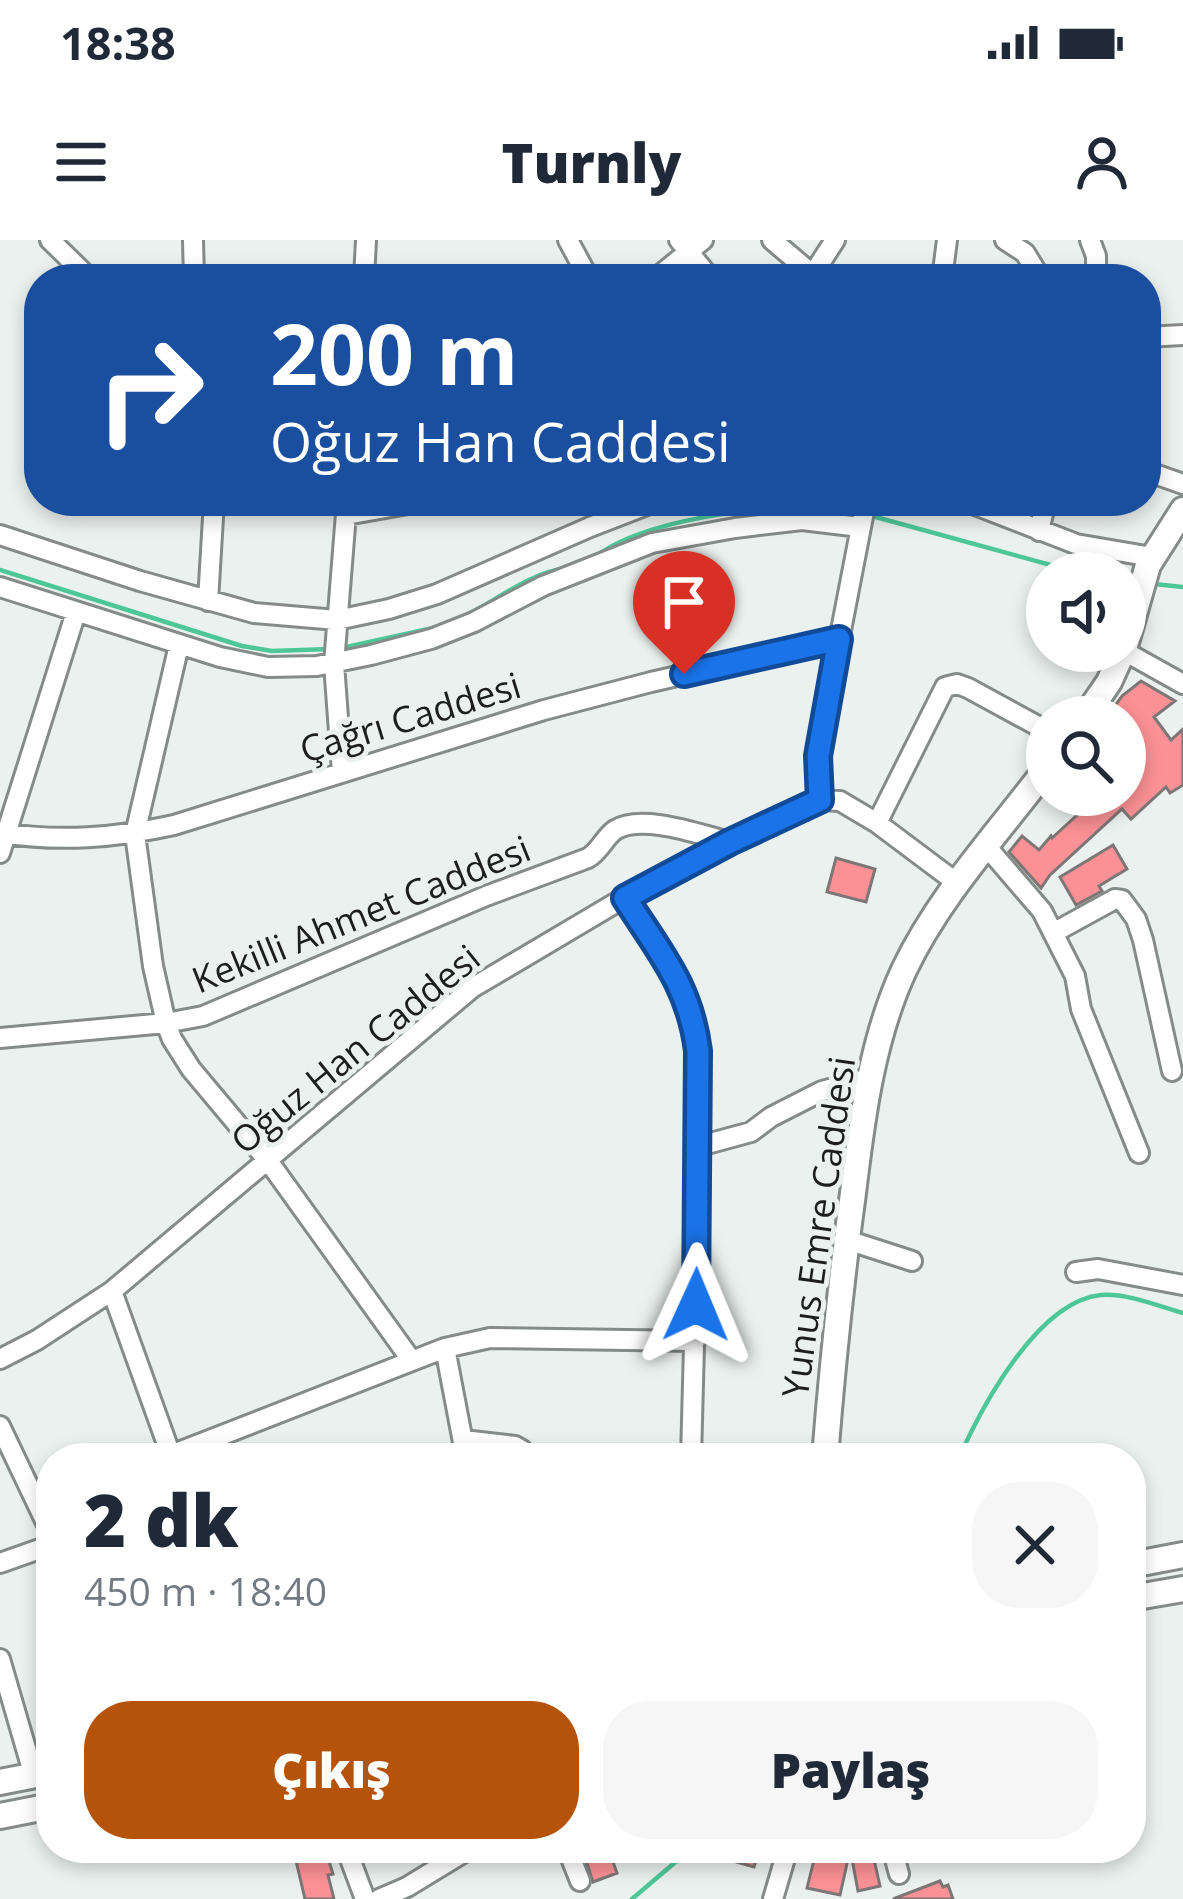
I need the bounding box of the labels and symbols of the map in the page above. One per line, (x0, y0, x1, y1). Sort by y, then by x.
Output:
pin (633, 551, 735, 674)
street label: Çağrı Caddesi (294, 660, 526, 774)
street label: Kekilli Ahmet Caddesi (185, 824, 537, 1004)
street label: Oğuz Han Caddesi (220, 933, 490, 1165)
street label: Yunus Emre Caddesi (770, 1053, 866, 1401)
position arrow (633, 1242, 759, 1368)

